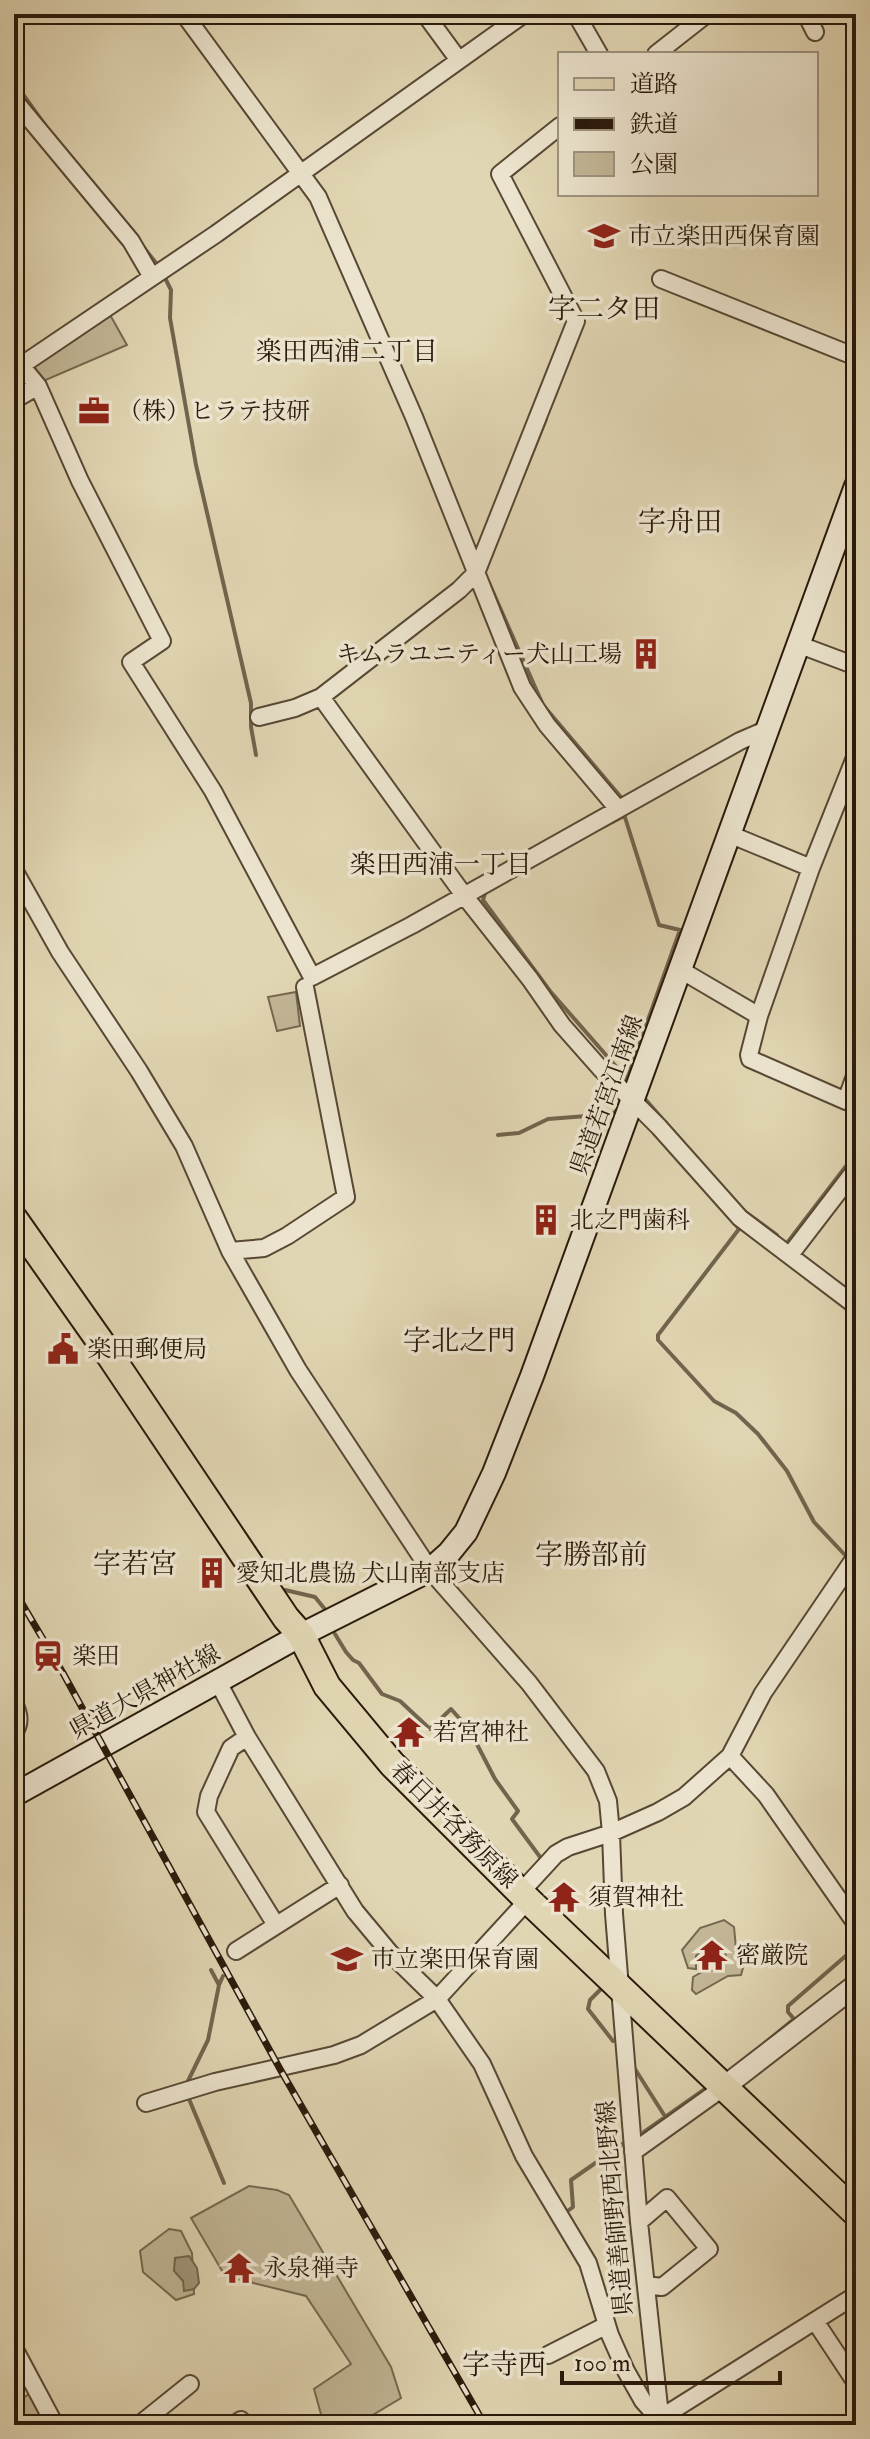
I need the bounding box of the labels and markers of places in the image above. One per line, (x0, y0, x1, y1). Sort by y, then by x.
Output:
school or university icon: 市立楽田西保育園 (587, 219, 621, 253)
place label: 市立楽田西保育園 (628, 221, 820, 252)
office icon: （株）ヒラテ技研 (77, 394, 111, 428)
place label: （株）ヒラテ技研 (118, 396, 310, 427)
building icon: キムラユニティー犬山工場 (629, 637, 663, 671)
place label: キムラユニティー犬山工場 (336, 639, 622, 670)
building icon: 北之門歯科 (529, 1203, 563, 1237)
place label: 北之門歯科 (570, 1205, 690, 1236)
public building icon: 楽田郵便局 (46, 1332, 80, 1366)
place label: 楽田郵便局 (87, 1334, 207, 1365)
building icon: 愛知北農協 犬山南部支店 (195, 1556, 229, 1590)
place label: 愛知北農協 犬山南部支店 (236, 1558, 505, 1589)
station icon: 楽田 (31, 1639, 65, 1673)
place label: 楽田 (72, 1641, 120, 1672)
temple icon: 若宮神社 (392, 1715, 426, 1749)
place label: 若宮神社 (433, 1717, 529, 1748)
temple icon: 須賀神社 (547, 1880, 581, 1914)
place label: 須賀神社 (588, 1882, 684, 1913)
temple icon: 密厳院 (695, 1938, 729, 1972)
place label: 密厳院 (736, 1940, 808, 1971)
school or university icon: 市立楽田保育園 (330, 1942, 364, 1976)
place label: 市立楽田保育園 (371, 1944, 539, 1975)
temple icon: 永泉禅寺 (222, 2251, 256, 2285)
place label: 永泉禅寺 (263, 2253, 359, 2284)

